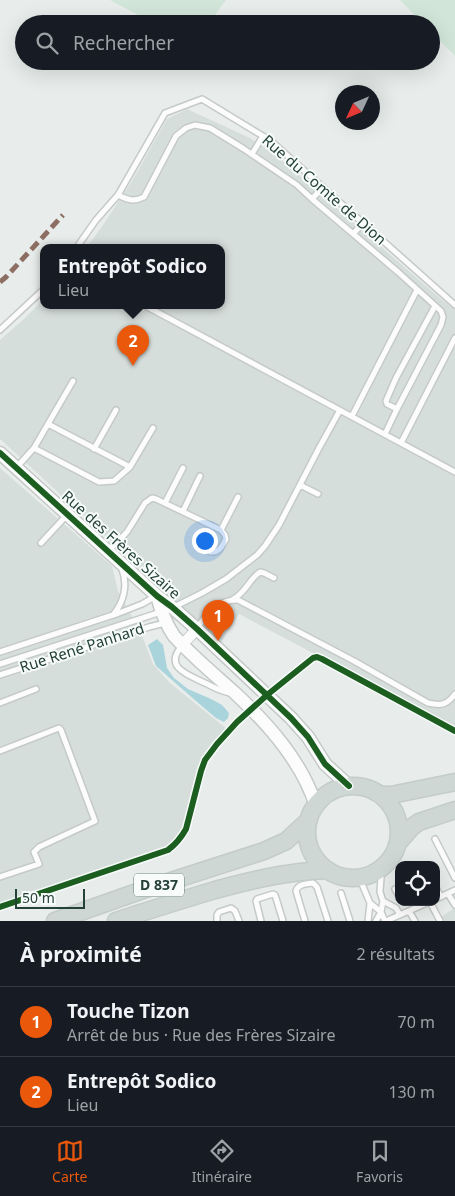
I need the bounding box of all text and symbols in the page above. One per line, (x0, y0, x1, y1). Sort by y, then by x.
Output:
search box (15, 15, 440, 70)
icon: search (33, 29, 61, 57)
text: Rechercher (73, 30, 174, 56)
north arrow (335, 85, 380, 130)
street label: Rue du Comte de Dion (258, 130, 391, 249)
popup (40, 244, 225, 309)
text: Entrepôt Sodico (58, 253, 207, 279)
text: Lieu (58, 279, 89, 301)
pin: 2 (117, 325, 149, 366)
street label: Rue des Frères Sizaire (58, 486, 185, 603)
your location (192, 528, 218, 554)
pin: 1 (202, 600, 234, 641)
street label: Rue René Panhard (17, 617, 147, 677)
map controls (395, 861, 440, 906)
button: locate (395, 861, 440, 906)
road number: D 837 (134, 874, 184, 896)
scale bar (15, 886, 85, 909)
text: 50 m (22, 888, 55, 907)
text: À proximité (20, 940, 142, 968)
text: 2 résultats (357, 943, 435, 965)
text: Touche Tizon (67, 998, 190, 1024)
text: 1 (31, 1011, 41, 1033)
text: 70 m (398, 1011, 435, 1033)
text: Arrêt de bus · Rue des Frères Sizaire (67, 1024, 335, 1046)
text: Entrepôt Sodico (67, 1068, 216, 1094)
text: 2 (31, 1081, 41, 1103)
text: 130 m (388, 1081, 435, 1103)
text: Lieu (67, 1094, 98, 1116)
tab: Carte (52, 1137, 88, 1186)
tab: Itinéraire (192, 1137, 252, 1186)
tab: Favoris (356, 1137, 403, 1186)

